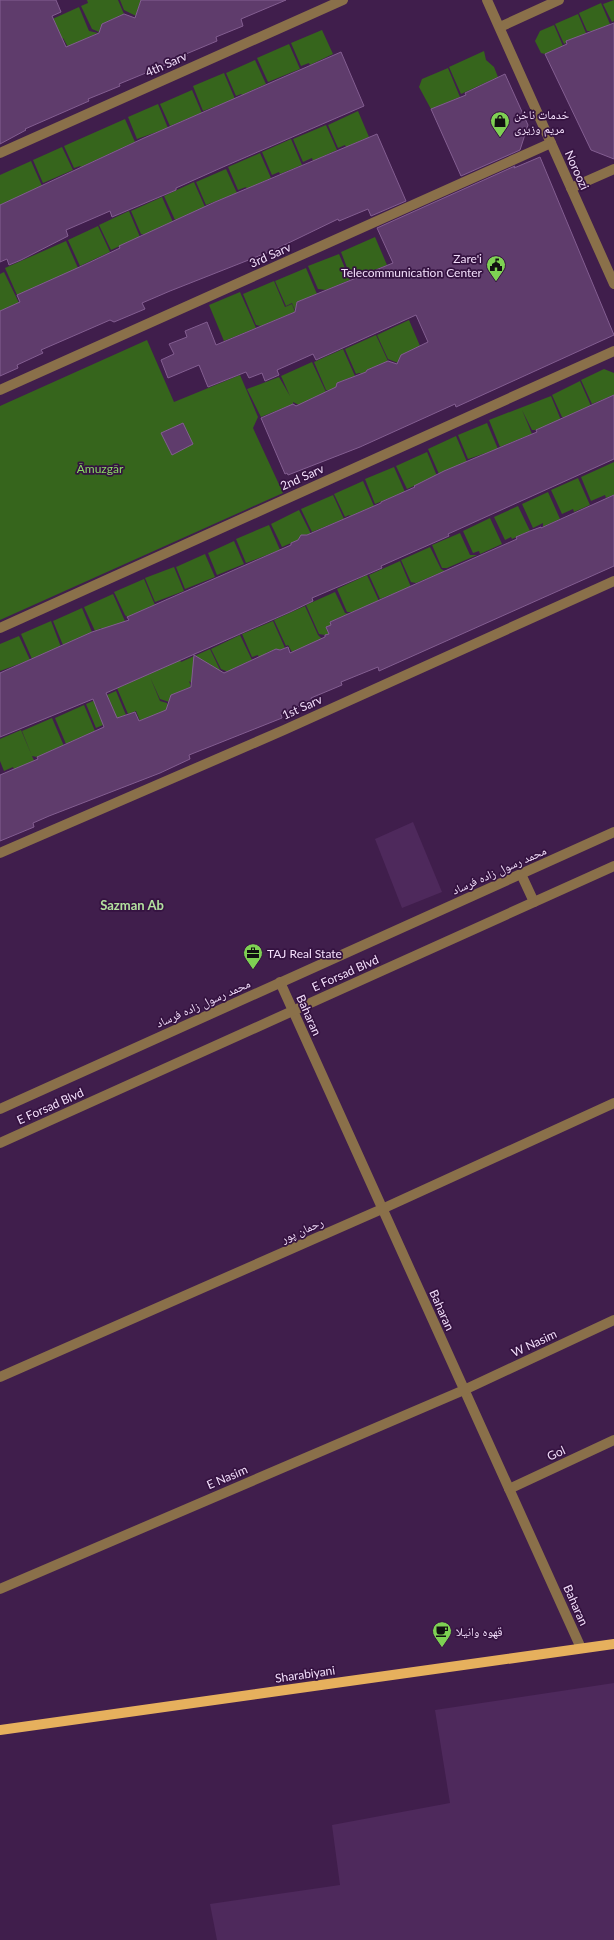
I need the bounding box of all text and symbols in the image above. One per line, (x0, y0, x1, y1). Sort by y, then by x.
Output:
street label: 4th Sarv (143, 48, 190, 80)
place label: خدمات ناخن مریم وزیری (514, 107, 570, 137)
shop icon: خدمات ناخن مریم وزیری (489, 110, 511, 138)
street label: Noroozi (562, 148, 592, 192)
street label: 3rd Sarv (247, 239, 294, 271)
place label: Zare'i Telecommunication Center (341, 251, 483, 280)
public building icon: Zare'i Telecommunication Center (485, 254, 507, 282)
street label: 2nd Sarv (278, 460, 327, 493)
park label: Āmuzgār (77, 461, 124, 476)
street label: 1st Sarv (280, 691, 325, 722)
street label: محمد رسول زاده فرساد (449, 842, 549, 898)
district label: Sazman Ab (100, 897, 164, 913)
office icon: TAJ Real State (242, 942, 264, 970)
place label: TAJ Real State (267, 946, 342, 961)
street label: E Forsad Blvd (309, 952, 381, 994)
street label: محمد رسول زاده فرساد (153, 975, 253, 1031)
street label: Baharan (293, 992, 325, 1038)
street label: E Forsad Blvd (14, 1085, 86, 1127)
street label: رحمان پور (278, 1214, 326, 1246)
street label: Baharan (426, 1287, 458, 1333)
street label: W Nasim (509, 1326, 559, 1360)
street label: Gol (545, 1442, 567, 1464)
street label: E Nasim (204, 1462, 250, 1492)
street label: Baharan (560, 1582, 592, 1628)
cafe icon: قهوه وانیلا (431, 1620, 453, 1648)
place label: قهوه وانیلا (456, 1624, 503, 1639)
street label: Sharabiyani (274, 1662, 336, 1686)

